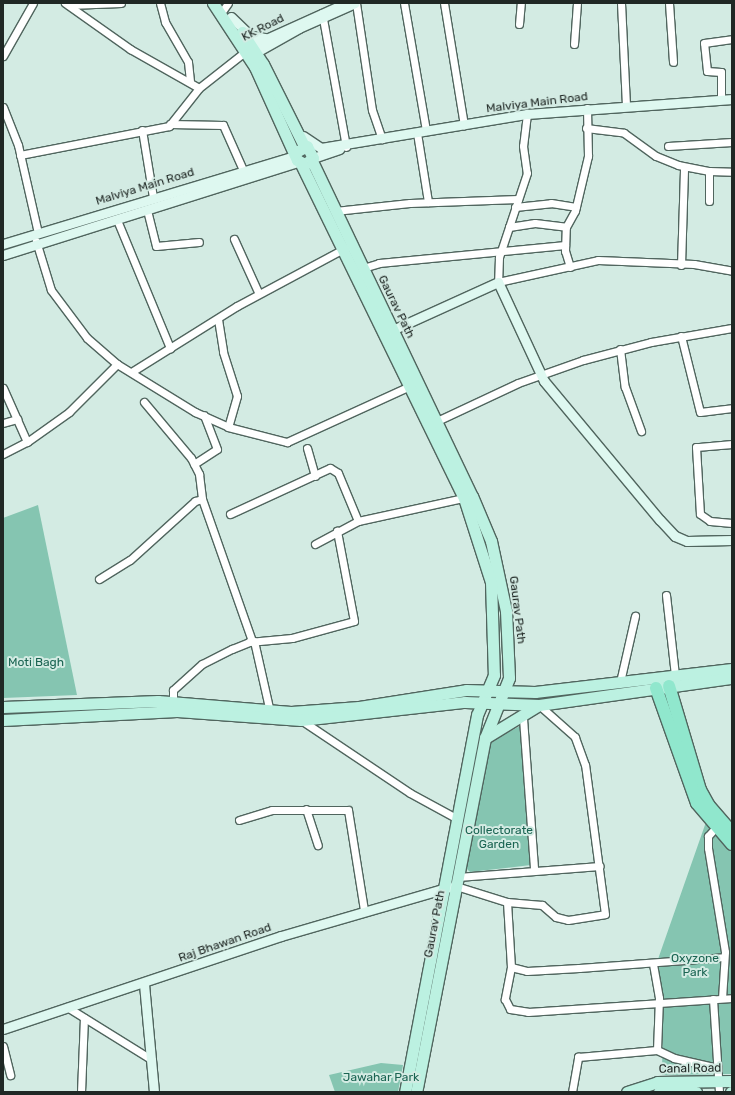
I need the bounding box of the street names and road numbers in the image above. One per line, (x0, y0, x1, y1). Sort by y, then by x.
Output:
street label: KK Road (239, 11, 287, 45)
street label: Malviya Main Road (485, 90, 589, 116)
street label: Malviya Main Road (94, 165, 196, 209)
street label: Gaurav Path (374, 273, 418, 341)
street label: Gaurav Path (506, 575, 528, 645)
street label: Gaurav Path (421, 889, 449, 959)
street label: Raj Bhawan Road (177, 920, 273, 966)
street label: Canal Road (658, 1061, 722, 1077)

